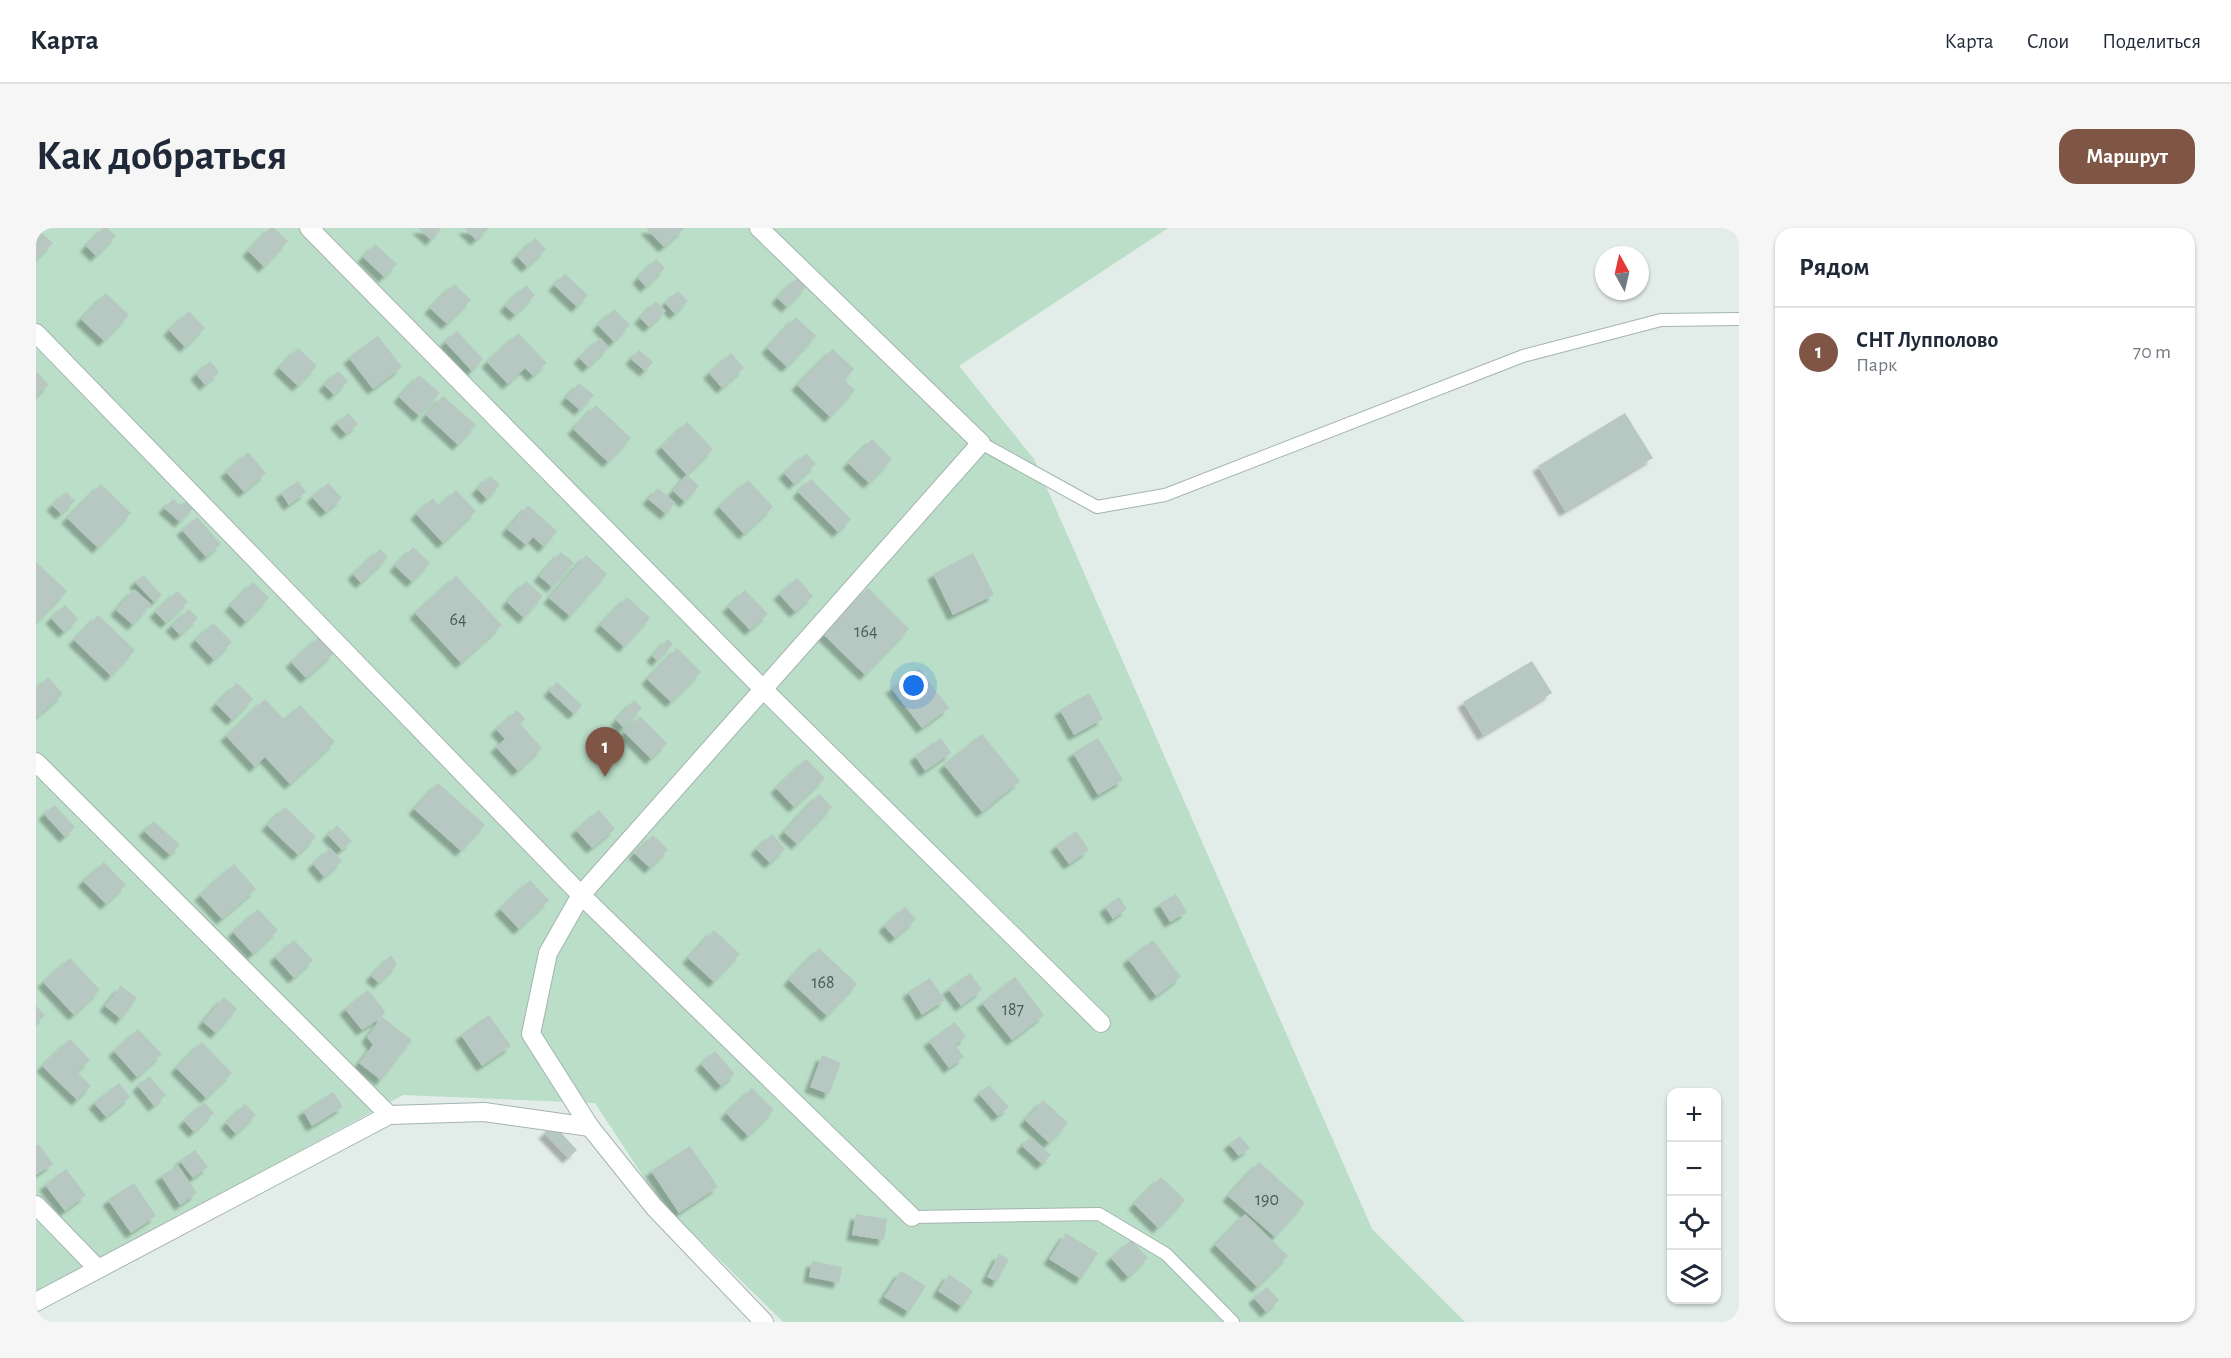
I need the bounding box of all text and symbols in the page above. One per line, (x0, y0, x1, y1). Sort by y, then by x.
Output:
text: Карта (30, 27, 99, 55)
text: Карта (1944, 31, 1994, 52)
text: Слои (2027, 31, 2069, 52)
text: Поделиться (2102, 31, 2201, 52)
button: Маршрут (2059, 129, 2195, 184)
text: Как добраться (36, 135, 287, 177)
north arrow (1595, 246, 1649, 300)
text: Рядом (1799, 254, 1870, 280)
text: СНТ Лупполово (1856, 329, 1998, 351)
text: 1 (1815, 342, 1822, 362)
text: 70 m (2133, 342, 2171, 362)
text: Парк (1856, 355, 1897, 375)
house number: 64 (449, 611, 467, 629)
house number: 164 (854, 623, 878, 641)
your location (899, 671, 928, 700)
pin: 1 (586, 728, 624, 777)
house number: 168 (811, 974, 835, 992)
house number: 187 (1002, 1001, 1024, 1019)
map controls (1667, 1088, 1721, 1304)
button: + (1667, 1088, 1721, 1142)
button: − (1667, 1142, 1721, 1196)
house number: 190 (1255, 1191, 1279, 1209)
button: locate (1667, 1196, 1721, 1250)
button: layers (1667, 1250, 1721, 1304)

